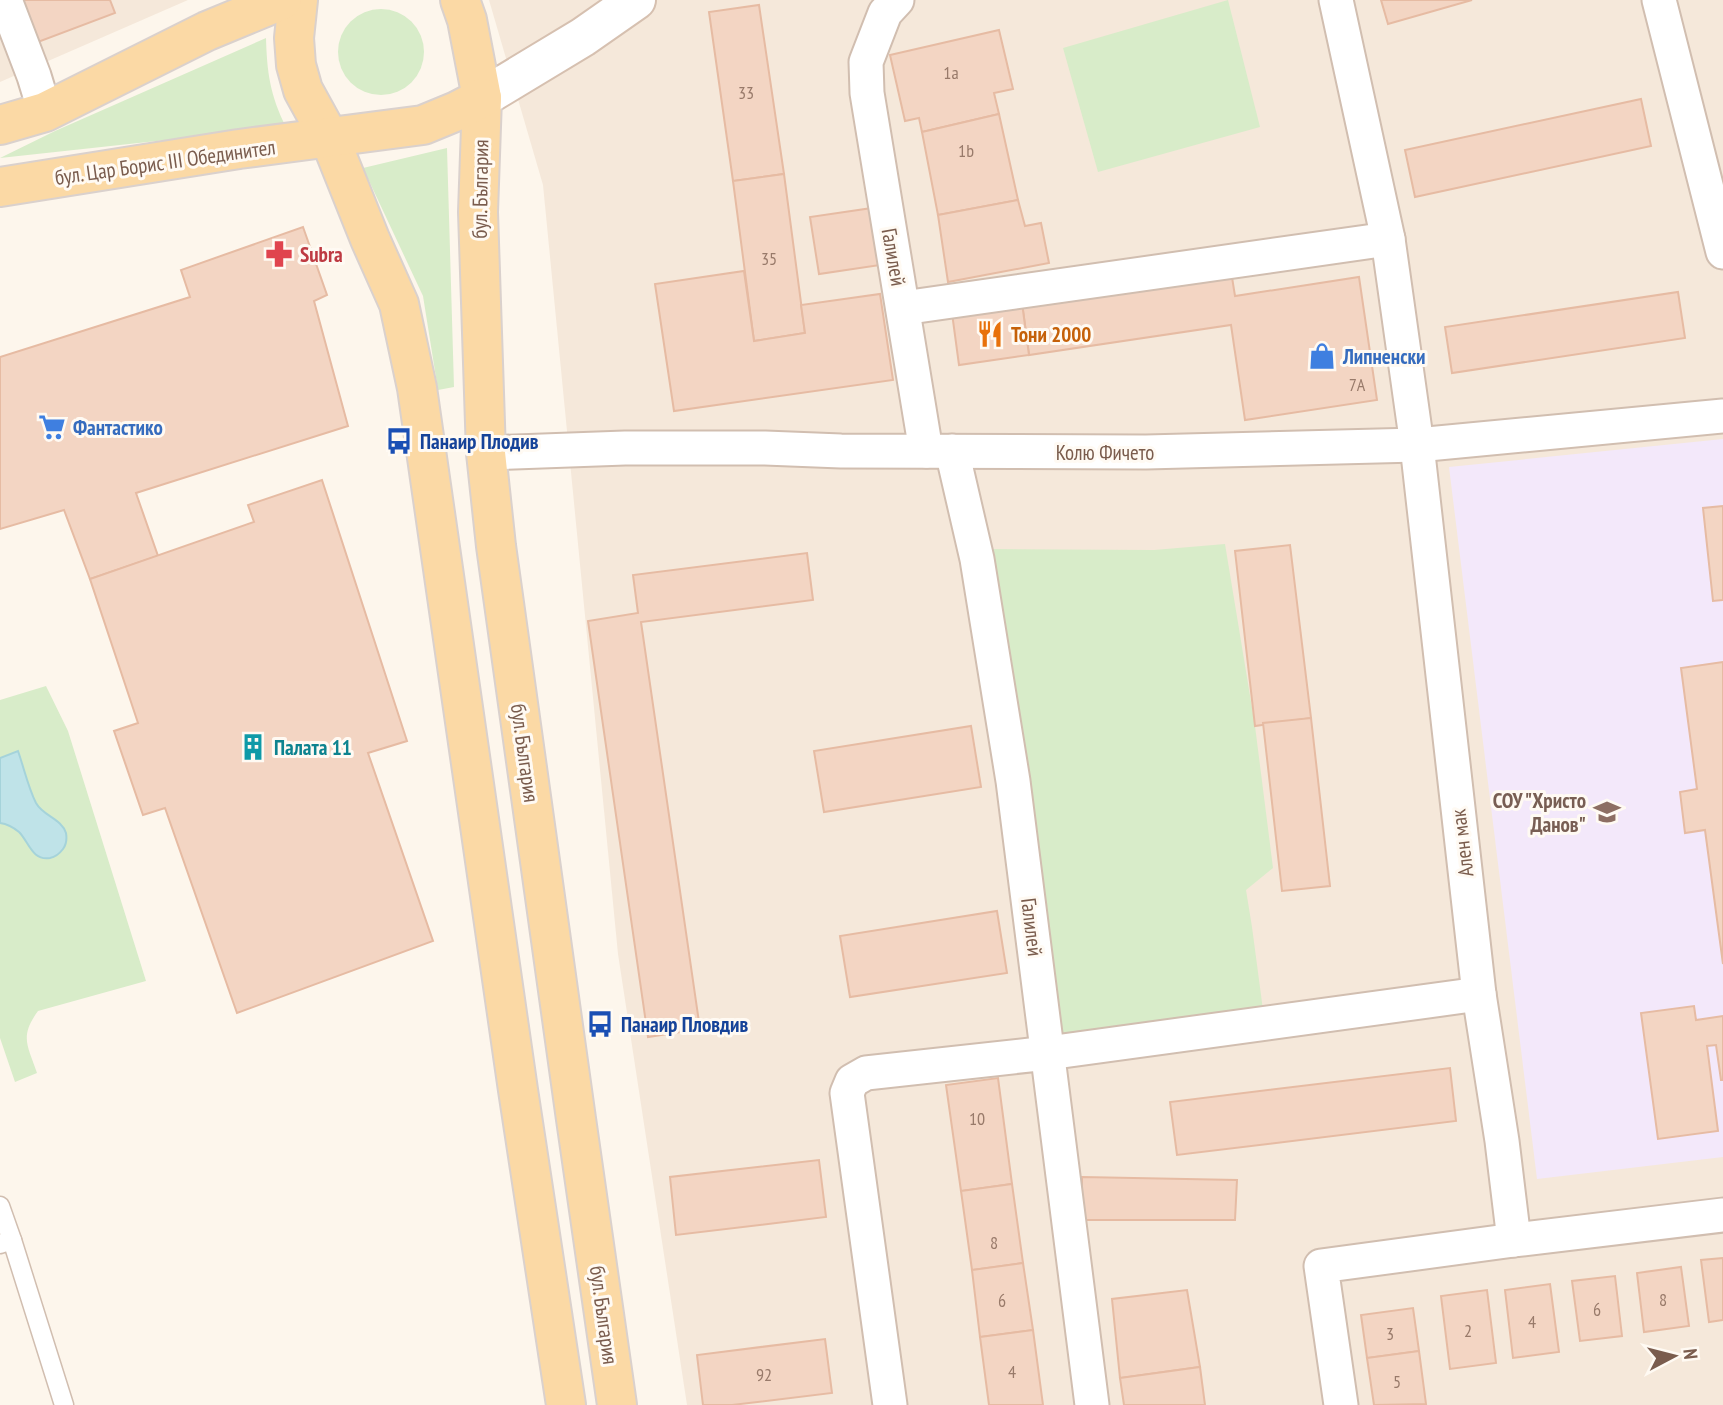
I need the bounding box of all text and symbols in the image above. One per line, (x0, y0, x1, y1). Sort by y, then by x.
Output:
house number: 1a (943, 61, 959, 84)
house number: 33 (738, 81, 754, 104)
street label: бул. Цар Борис III Обединител (53, 133, 277, 191)
street label: бул. България (466, 139, 494, 239)
house number: 1b (958, 139, 974, 162)
street label: Галилей (876, 226, 912, 288)
pharmacy icon: Subra (264, 239, 294, 269)
place label: Subra (300, 241, 343, 268)
house number: 35 (761, 247, 777, 270)
restaurant icon: Тони 2000 (975, 319, 1005, 349)
place label: Тони 2000 (1011, 321, 1091, 348)
shop icon: Липненски (1307, 341, 1337, 371)
place label: Липненски (1342, 343, 1426, 370)
house number: 7А (1349, 373, 1366, 396)
supermarket icon: Фантастико (37, 412, 67, 442)
place label: Фантастико (73, 414, 163, 441)
bus stop icon: Панаир Плодив (384, 426, 414, 456)
place label: Панаир Плодив (420, 428, 539, 455)
street label: Колю Фичето (1056, 439, 1154, 466)
street label: бул. България (505, 702, 545, 804)
building icon: Палата 11 (238, 732, 268, 762)
place label: Палата 11 (274, 734, 352, 761)
place label: СОУ "Христо Данов" (1493, 787, 1586, 838)
school or university icon: СОУ "Христо Данов" (1592, 797, 1622, 827)
street label: Ален мак (1444, 808, 1480, 878)
street label: Галилей (1015, 896, 1049, 958)
bus stop icon: Панаир Пловдив (585, 1009, 615, 1039)
place label: Панаир Пловдив (621, 1011, 748, 1038)
house number: 10 (969, 1107, 985, 1130)
house number: 8 (990, 1231, 998, 1254)
street label: бул. България (584, 1264, 624, 1366)
house number: 8 (1659, 1288, 1667, 1311)
house number: 6 (998, 1289, 1006, 1312)
house number: 6 (1593, 1298, 1601, 1321)
house number: 4 (1528, 1310, 1536, 1333)
house number: 2 (1464, 1319, 1472, 1342)
north arrow (1639, 1321, 1709, 1391)
house number: 3 (1386, 1322, 1394, 1345)
text: N (1678, 1347, 1703, 1360)
house number: 4 (1008, 1360, 1016, 1383)
house number: 92 (756, 1363, 772, 1386)
house number: 5 (1393, 1370, 1401, 1393)

